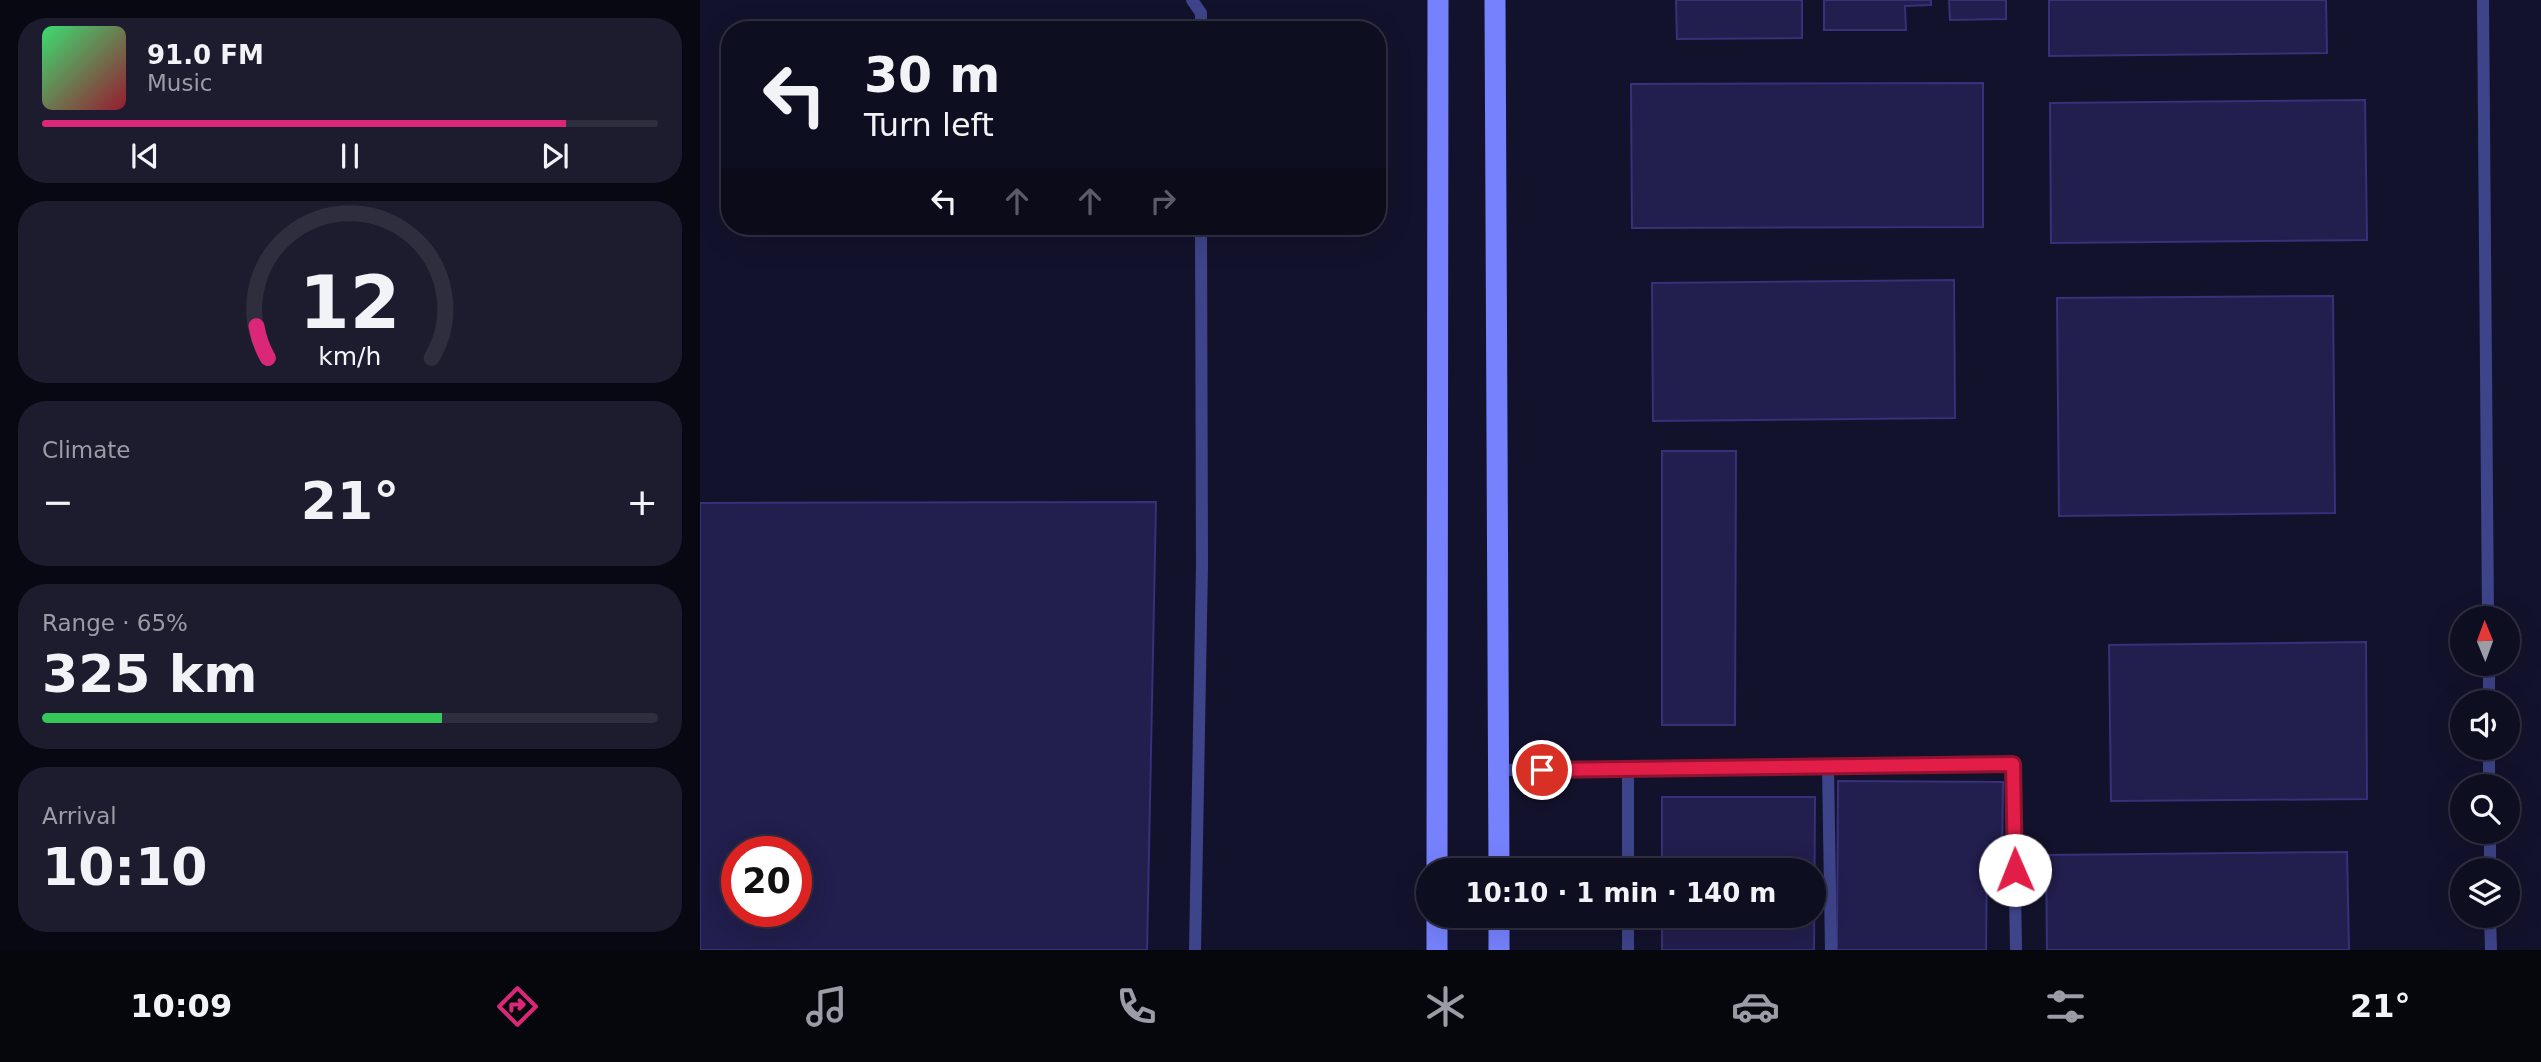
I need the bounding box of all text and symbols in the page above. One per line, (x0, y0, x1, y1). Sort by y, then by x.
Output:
text: 91.0 FM (147, 40, 264, 70)
text: 30 m (864, 47, 1000, 104)
icon: left (749, 49, 840, 140)
text: Music (147, 70, 212, 96)
text: Turn left (864, 106, 994, 144)
icon: previous (126, 137, 164, 175)
icon: pause (331, 137, 369, 175)
icon: next (536, 137, 574, 175)
icon: left (925, 182, 963, 220)
icon: ahead (998, 182, 1036, 220)
icon: ahead (1071, 182, 1109, 220)
icon: right (1144, 182, 1182, 220)
text: 12 (299, 260, 401, 345)
text: km/h (318, 342, 382, 371)
text: Climate (42, 437, 131, 463)
text: 21° (301, 471, 399, 531)
text: − (42, 480, 74, 524)
text: + (626, 480, 658, 524)
north arrow (2450, 606, 2520, 676)
map controls (2450, 606, 2520, 928)
text: Range · 65% (42, 610, 188, 636)
text: 325 km (42, 644, 257, 704)
button: sound (2450, 690, 2520, 760)
pin (1512, 740, 1572, 800)
icon: arrive (1523, 751, 1561, 789)
button: search (2450, 774, 2520, 844)
text: Arrival (42, 803, 117, 829)
position arrow (1978, 833, 2052, 907)
speed limit sign: 20 (721, 836, 812, 927)
text: 10:10 (42, 837, 208, 897)
button: layers (2450, 858, 2520, 928)
text: 10:10 · 1 min · 140 m (1466, 878, 1776, 908)
icon: directions (493, 982, 542, 1031)
icon: music (802, 982, 851, 1031)
icon: phone (1112, 982, 1161, 1031)
icon: climate (1421, 982, 1470, 1031)
icon: car (1731, 982, 1780, 1031)
icon: filters (2041, 982, 2090, 1031)
text: 10:09 (130, 987, 232, 1025)
text: 21° (2350, 987, 2411, 1025)

